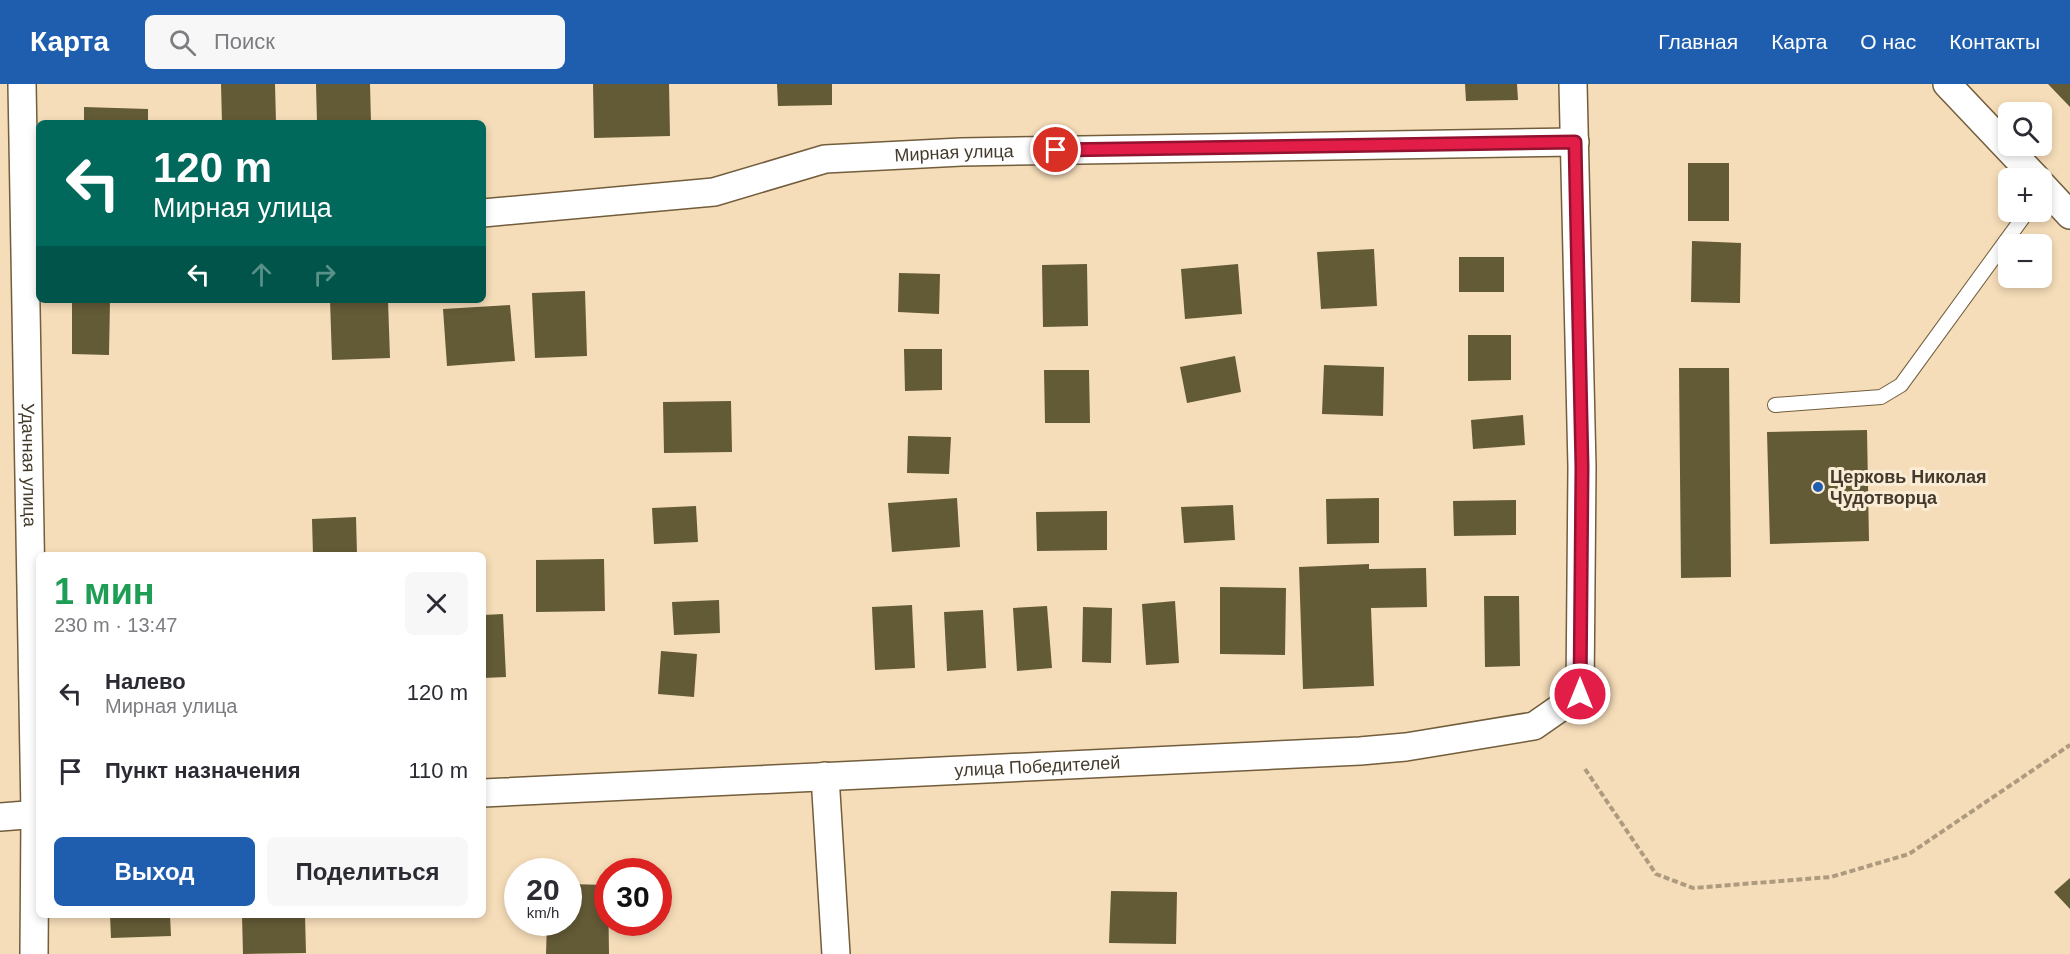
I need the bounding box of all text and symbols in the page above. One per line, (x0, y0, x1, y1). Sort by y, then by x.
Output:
search box (145, 15, 565, 69)
text: Карта (30, 26, 109, 57)
icon: search (166, 26, 199, 59)
text: Поиск (214, 29, 275, 54)
text: Главная (1658, 30, 1738, 53)
text: Карта (1771, 30, 1827, 53)
text: О нас (1860, 30, 1916, 53)
text: Контакты (1949, 30, 2040, 53)
map controls (1998, 102, 2052, 288)
button: search (1998, 102, 2052, 156)
pin (1030, 124, 1081, 175)
icon: arrive (1039, 133, 1072, 166)
street label: Мирная улица (894, 141, 1015, 165)
icon: left (54, 144, 132, 222)
text: 120 m (153, 144, 272, 191)
button: + (1998, 168, 2052, 222)
text: Мирная улица (153, 193, 332, 223)
button: − (1998, 234, 2052, 288)
icon: left (182, 258, 215, 291)
icon: ahead (245, 258, 278, 291)
icon: right (308, 258, 341, 291)
street label: Удачная улица (18, 403, 40, 528)
place label: Церковь Николая Чудотворца (1830, 467, 1987, 508)
marker: Церковь Николая Чудотворца (1811, 480, 1825, 494)
text: 1 мин (54, 571, 155, 612)
button: close (405, 572, 468, 635)
text: 230 m · 13:47 (54, 614, 177, 636)
position arrow (1548, 662, 1612, 726)
text: Налево (105, 669, 186, 694)
icon: left (54, 677, 87, 710)
text: 120 m (407, 680, 468, 705)
text: Мирная улица (105, 695, 238, 717)
street label: улица Победителей (954, 752, 1121, 780)
icon: arrive (54, 755, 87, 788)
text: Пункт назначения (105, 758, 301, 783)
text: 110 m (408, 758, 468, 783)
button: Выход (54, 837, 255, 906)
button: Поделиться (267, 837, 468, 906)
speed limit sign: 30 (594, 858, 672, 936)
text: 20 (526, 873, 560, 906)
text: km/h (527, 904, 559, 921)

